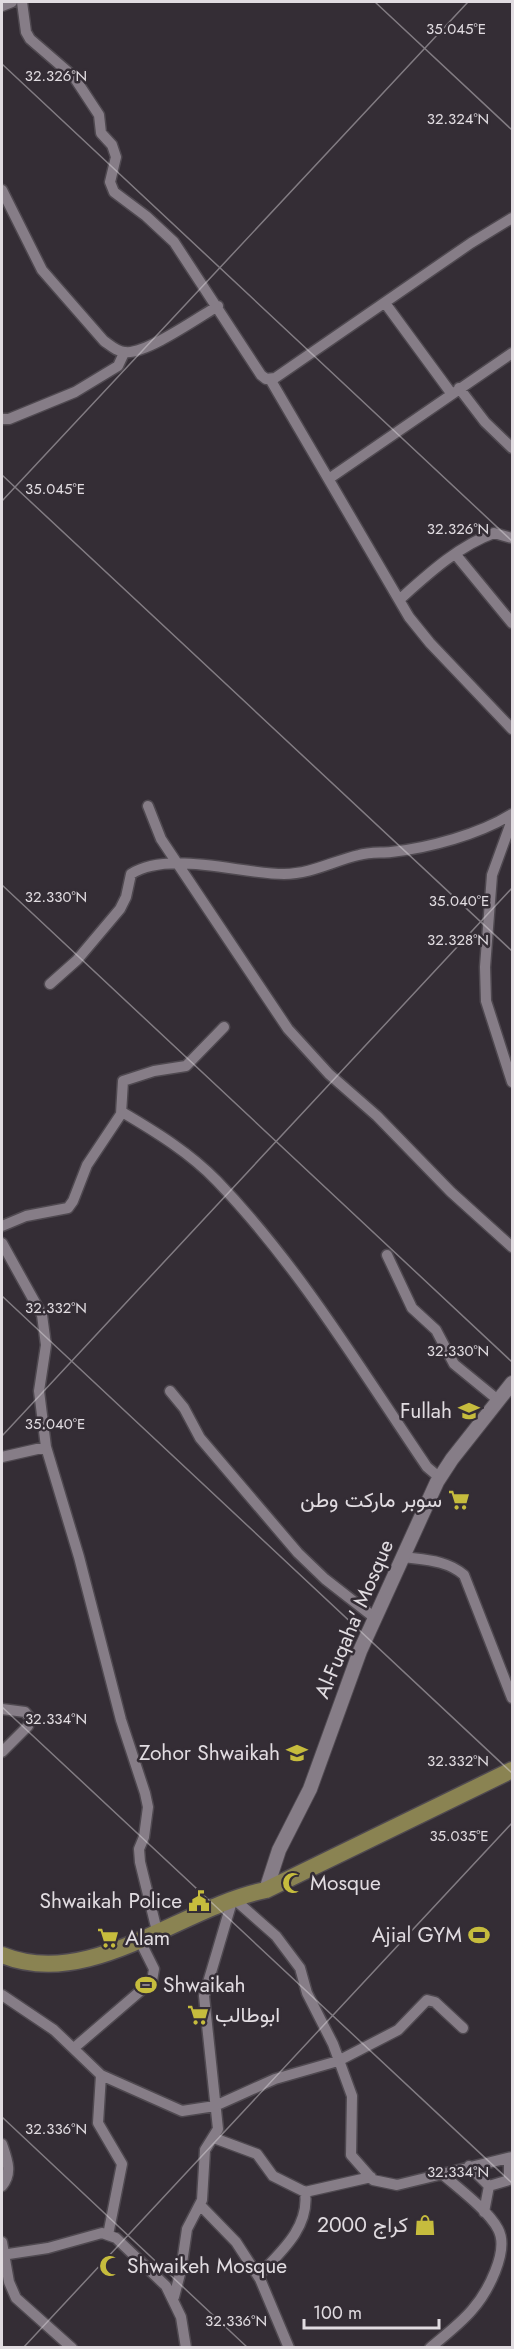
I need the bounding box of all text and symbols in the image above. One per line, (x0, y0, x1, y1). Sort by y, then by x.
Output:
text: 35.045°E (426, 18, 486, 40)
text: 32.326°N (25, 65, 87, 87)
text: 32.324°N (427, 108, 489, 130)
text: 35.045°E (25, 478, 85, 500)
text: 32.326°N (427, 518, 489, 540)
text: 32.330°N (25, 886, 87, 908)
text: 35.040°E (429, 890, 489, 912)
text: 32.328°N (427, 929, 489, 951)
text: 32.332°N (25, 1297, 87, 1319)
text: 32.330°N (427, 1340, 489, 1362)
place label: Fullah (400, 1396, 452, 1426)
school or university icon: Fullah (457, 1399, 481, 1423)
text: 35.040°E (25, 1413, 85, 1435)
place label: سوبر ماركت وطن (300, 1485, 442, 1515)
supermarket icon: سوبر ماركت وطن (447, 1488, 471, 1512)
street label: Al-Fuqaha' Mosque (307, 1535, 401, 1703)
text: 32.334°N (25, 1708, 87, 1730)
place label: Zohor Shwaikah (139, 1738, 280, 1768)
school or university icon: Zohor Shwaikah (285, 1741, 309, 1765)
text: 32.332°N (427, 1750, 489, 1772)
text: 35.035°E (429, 1825, 489, 1847)
place label: Mosque (310, 1868, 381, 1898)
mosque icon: Mosque (281, 1871, 305, 1895)
place label: Shwaikah Police (40, 1886, 182, 1916)
public building icon: Shwaikah Police (187, 1889, 211, 1913)
place label: Ajial GYM (372, 1920, 462, 1950)
place label: Alam (125, 1923, 170, 1953)
sports icon: Ajial GYM (467, 1923, 491, 1947)
supermarket icon: Alam (96, 1926, 120, 1950)
place label: Shwaikah (163, 1970, 246, 2000)
sports icon: Shwaikah (134, 1973, 158, 1997)
place label: ابوطالب (215, 2000, 280, 2030)
supermarket icon: ابوطالب (186, 2003, 210, 2027)
text: 32.336°N (25, 2118, 87, 2140)
text: 32.334°N (427, 2161, 489, 2183)
place label: كراج 2000 (317, 2210, 408, 2240)
shop icon: كراج 2000 (413, 2213, 437, 2237)
place label: Shwaikeh Mosque (127, 2251, 287, 2281)
mosque icon: Shwaikeh Mosque (98, 2254, 122, 2278)
scale bar (304, 2292, 439, 2330)
text: 100 m (313, 2300, 362, 2326)
text: 32.336°N (205, 2310, 267, 2332)

